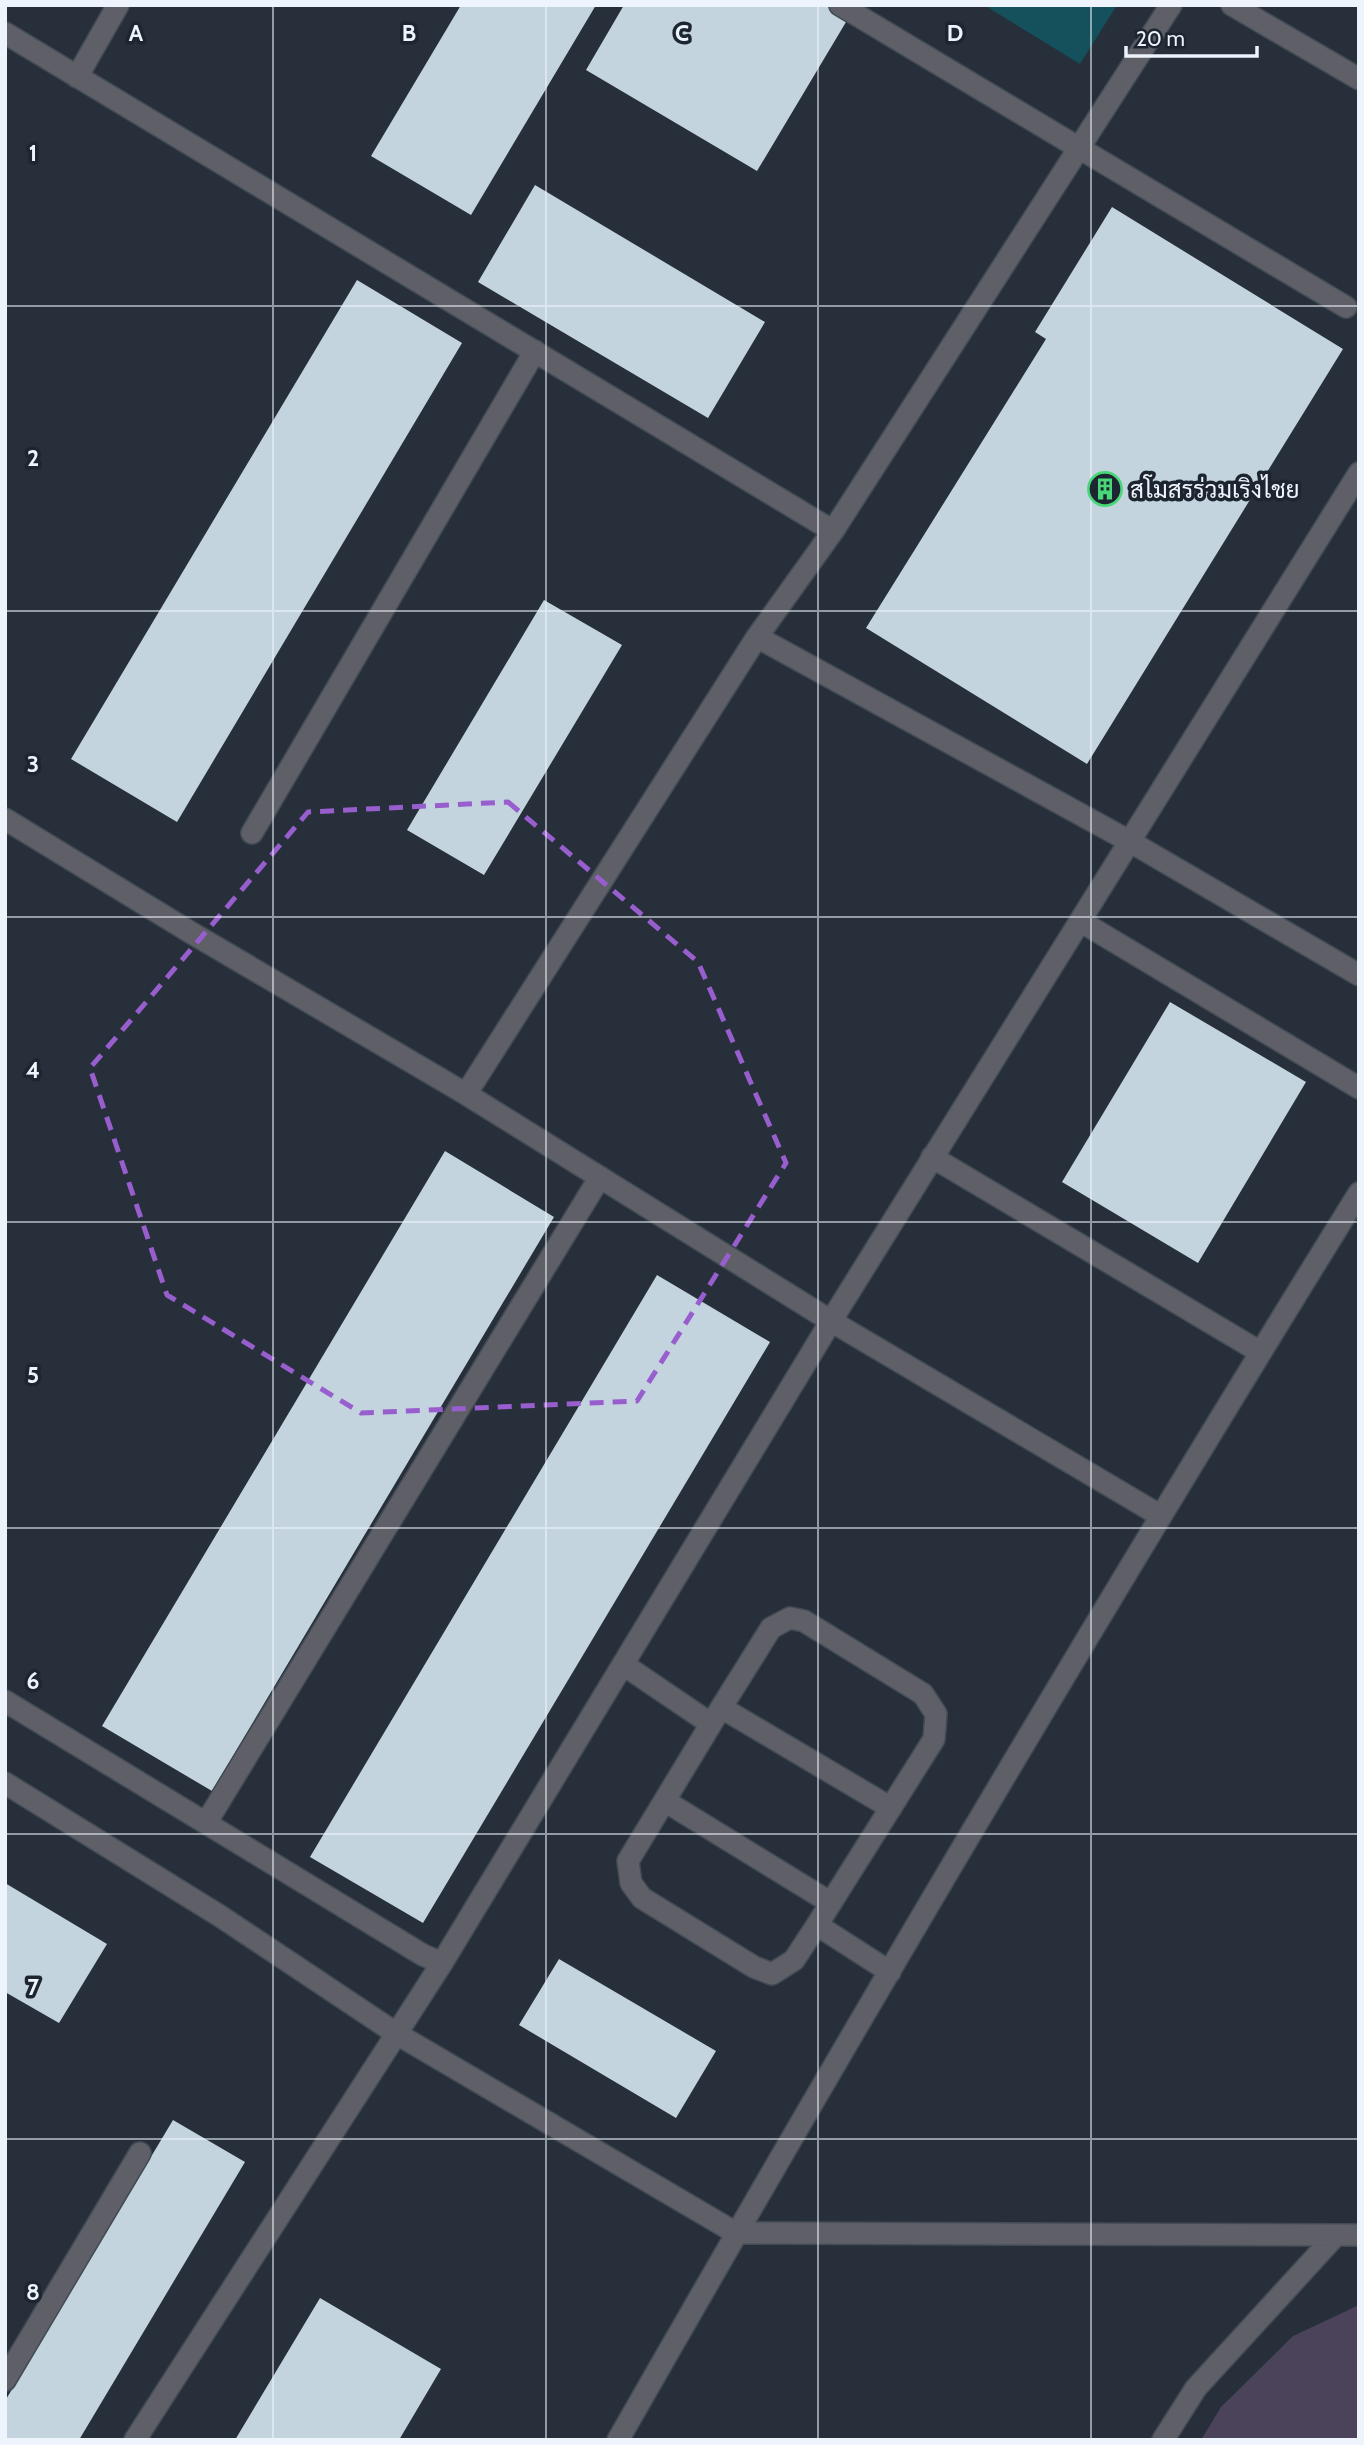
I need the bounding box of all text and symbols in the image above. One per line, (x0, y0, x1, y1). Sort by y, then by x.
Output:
scale bar (1126, 14, 1257, 58)
text: A (129, 19, 144, 47)
text: B (402, 19, 416, 47)
text: C (675, 19, 689, 47)
text: D (947, 19, 963, 47)
text: 20 m (1136, 26, 1185, 51)
text: 1 (29, 139, 37, 167)
text: 2 (27, 444, 39, 472)
building icon: สโมสรร่วมเริงไชย (1086, 470, 1124, 508)
place label: สโมสรร่วมเริงไชย (1130, 474, 1300, 504)
text: 3 (27, 750, 39, 778)
text: 4 (26, 1056, 40, 1084)
text: 5 (27, 1361, 39, 1389)
text: 6 (27, 1667, 39, 1695)
text: 7 (27, 1973, 39, 2001)
text: 8 (26, 2278, 40, 2306)

